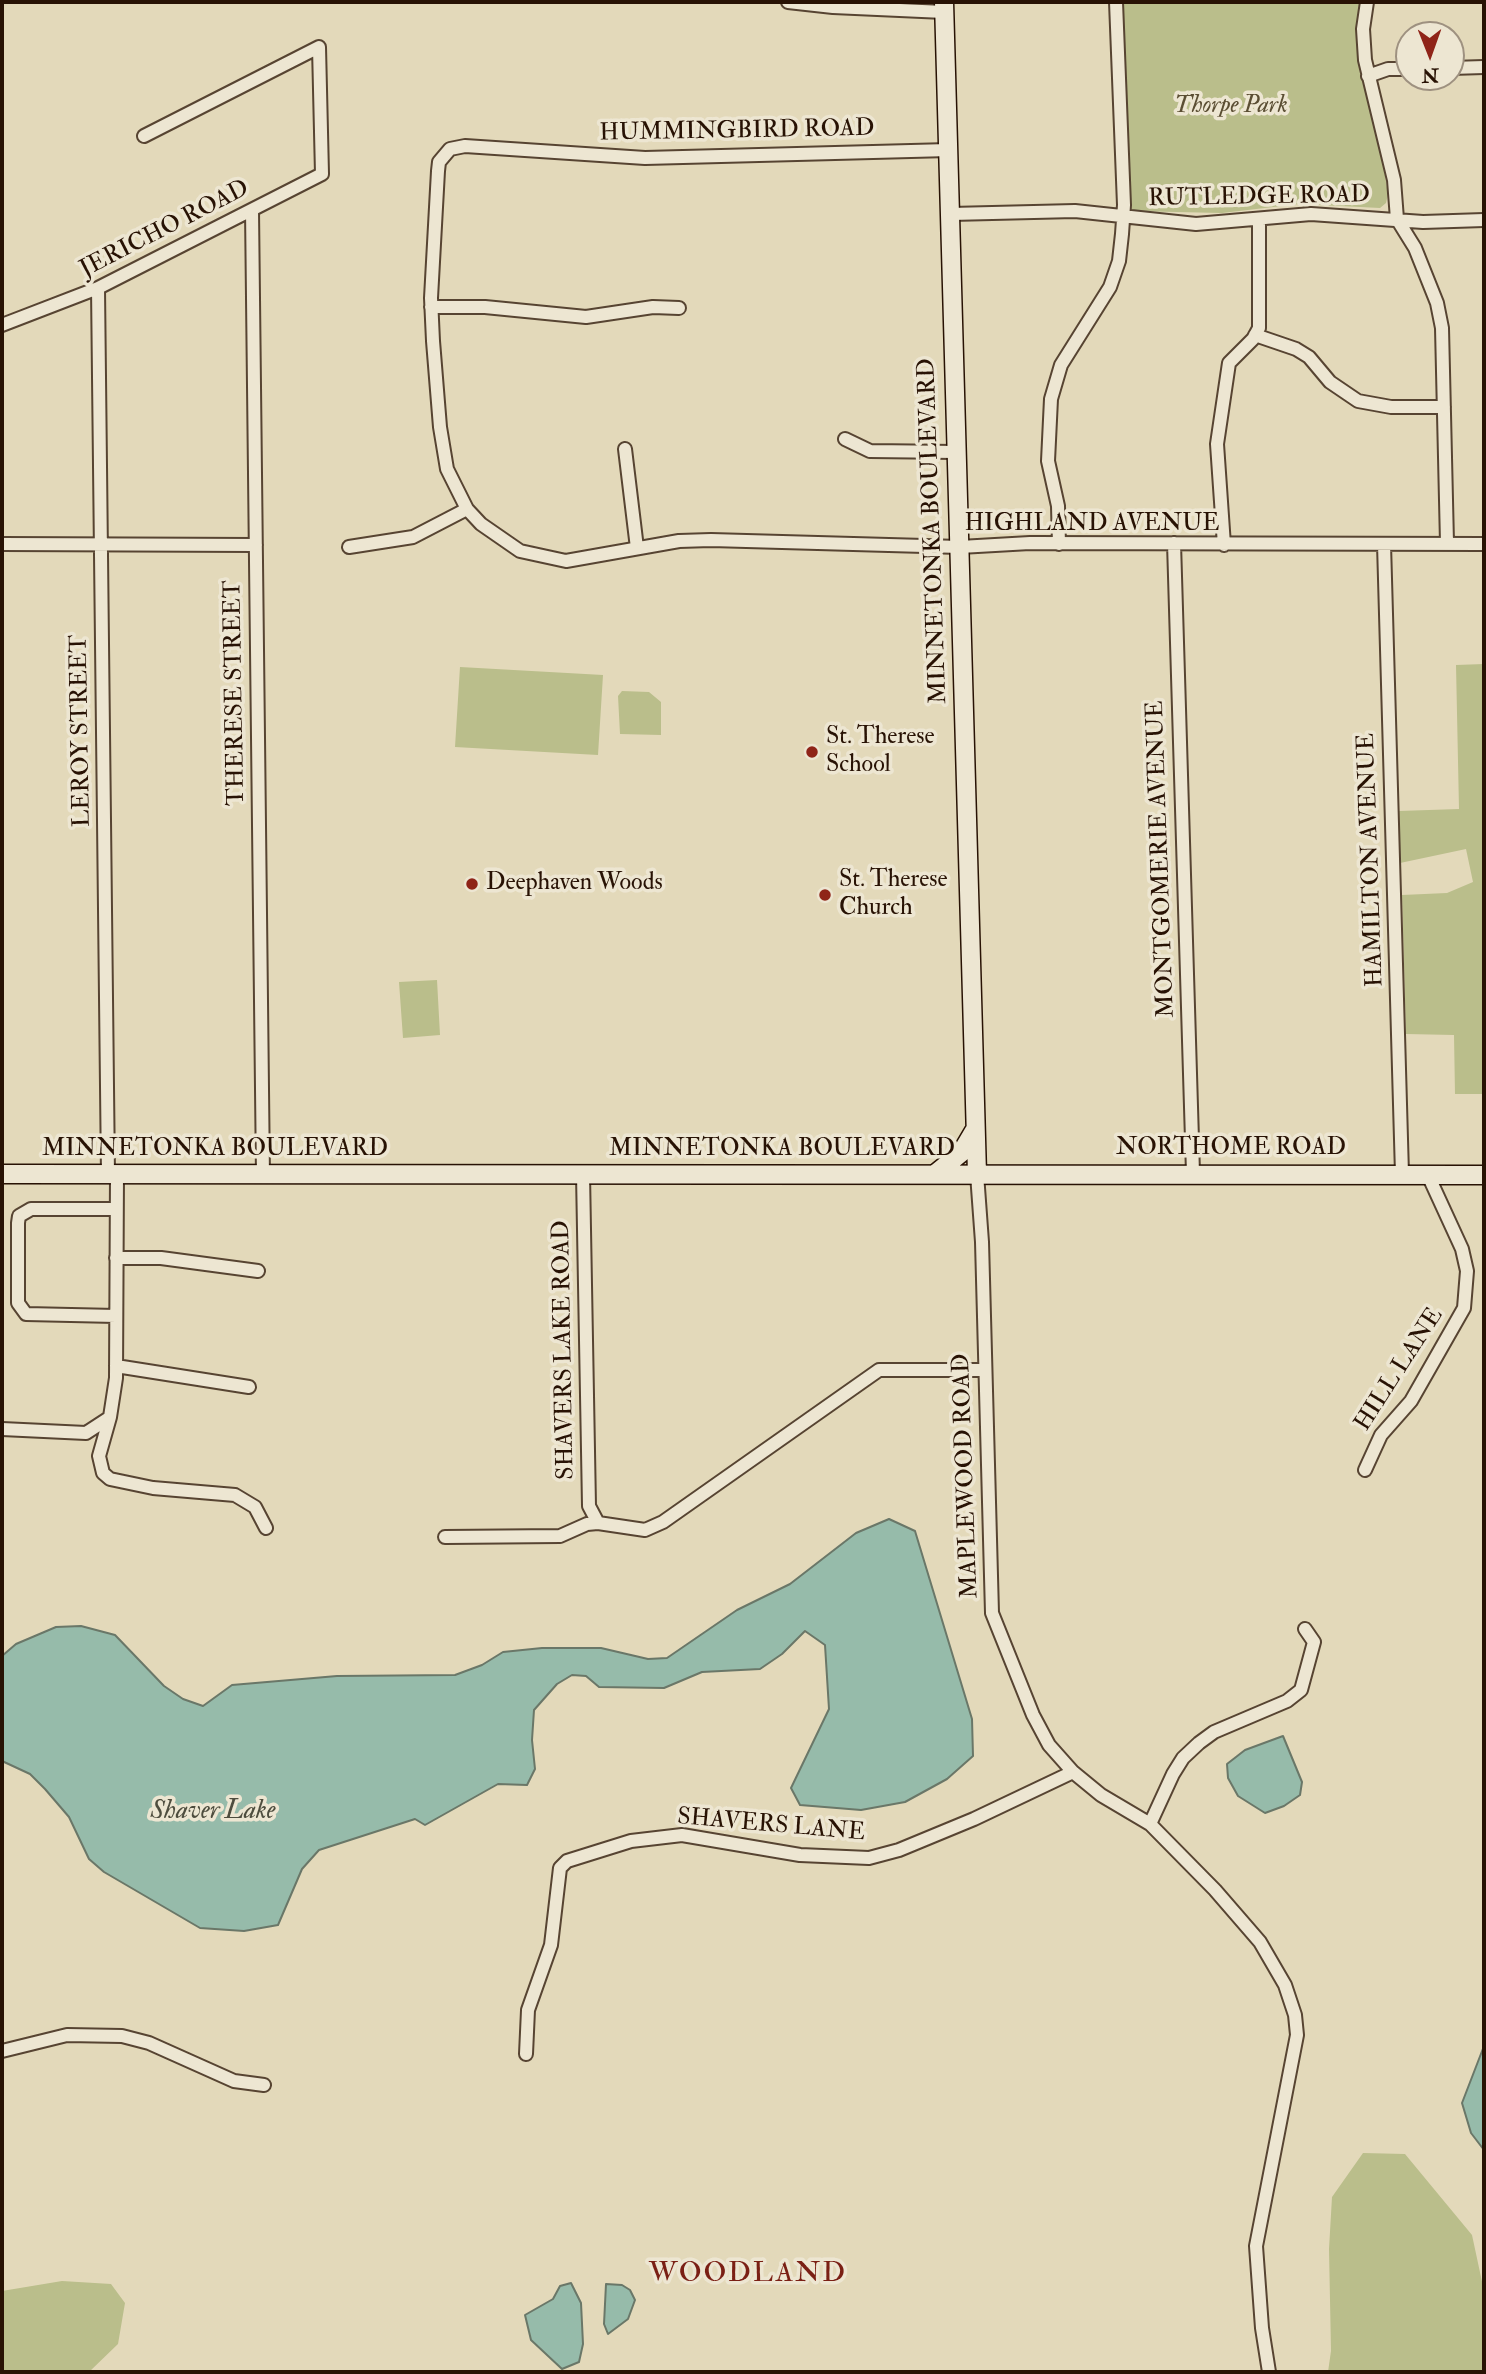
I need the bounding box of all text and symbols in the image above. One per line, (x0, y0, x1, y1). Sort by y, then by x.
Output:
north arrow (1395, 21, 1465, 91)
text: N (1422, 63, 1439, 87)
park label: Thorpe Park (1174, 93, 1288, 121)
street label: HUMMINGBIRD ROAD (599, 115, 875, 149)
street label: JERICHO ROAD (76, 175, 254, 285)
street label: RUTLEDGE ROAD (1148, 182, 1370, 214)
street label: MINNETONKA BOULEVARD (914, 358, 954, 704)
street label: HIGHLAND AVENUE (964, 511, 1220, 539)
street label: THERESE STREET (220, 580, 252, 806)
street label: LEROY STREET (66, 635, 98, 827)
street label: MONTGOMERIE AVENUE (1142, 700, 1182, 1018)
place label: St. Therese School (826, 724, 934, 780)
street label: HAMILTON AVENUE (1353, 733, 1391, 987)
marker: St. Therese School (804, 744, 820, 760)
place label: St. Therese Church (839, 867, 947, 923)
place label: Deephaven Woods (486, 870, 663, 898)
marker: Deephaven Woods (464, 876, 480, 892)
marker: St. Therese Church (817, 887, 833, 903)
street label: NORTHOME ROAD (1116, 1135, 1346, 1163)
street label: MINNETONKA BOULEVARD (42, 1136, 388, 1164)
street label: MINNETONKA BOULEVARD (609, 1136, 955, 1164)
street label: SHAVERS LAKE ROAD (548, 1220, 582, 1480)
street label: HILL LANE (1350, 1303, 1450, 1437)
street label: MAPLEWOOD ROAD (948, 1353, 986, 1599)
water label: Shaver Lake (151, 1796, 275, 1828)
street label: SHAVERS LANE (676, 1803, 866, 1849)
district label: WOODLAND (650, 2258, 846, 2292)

